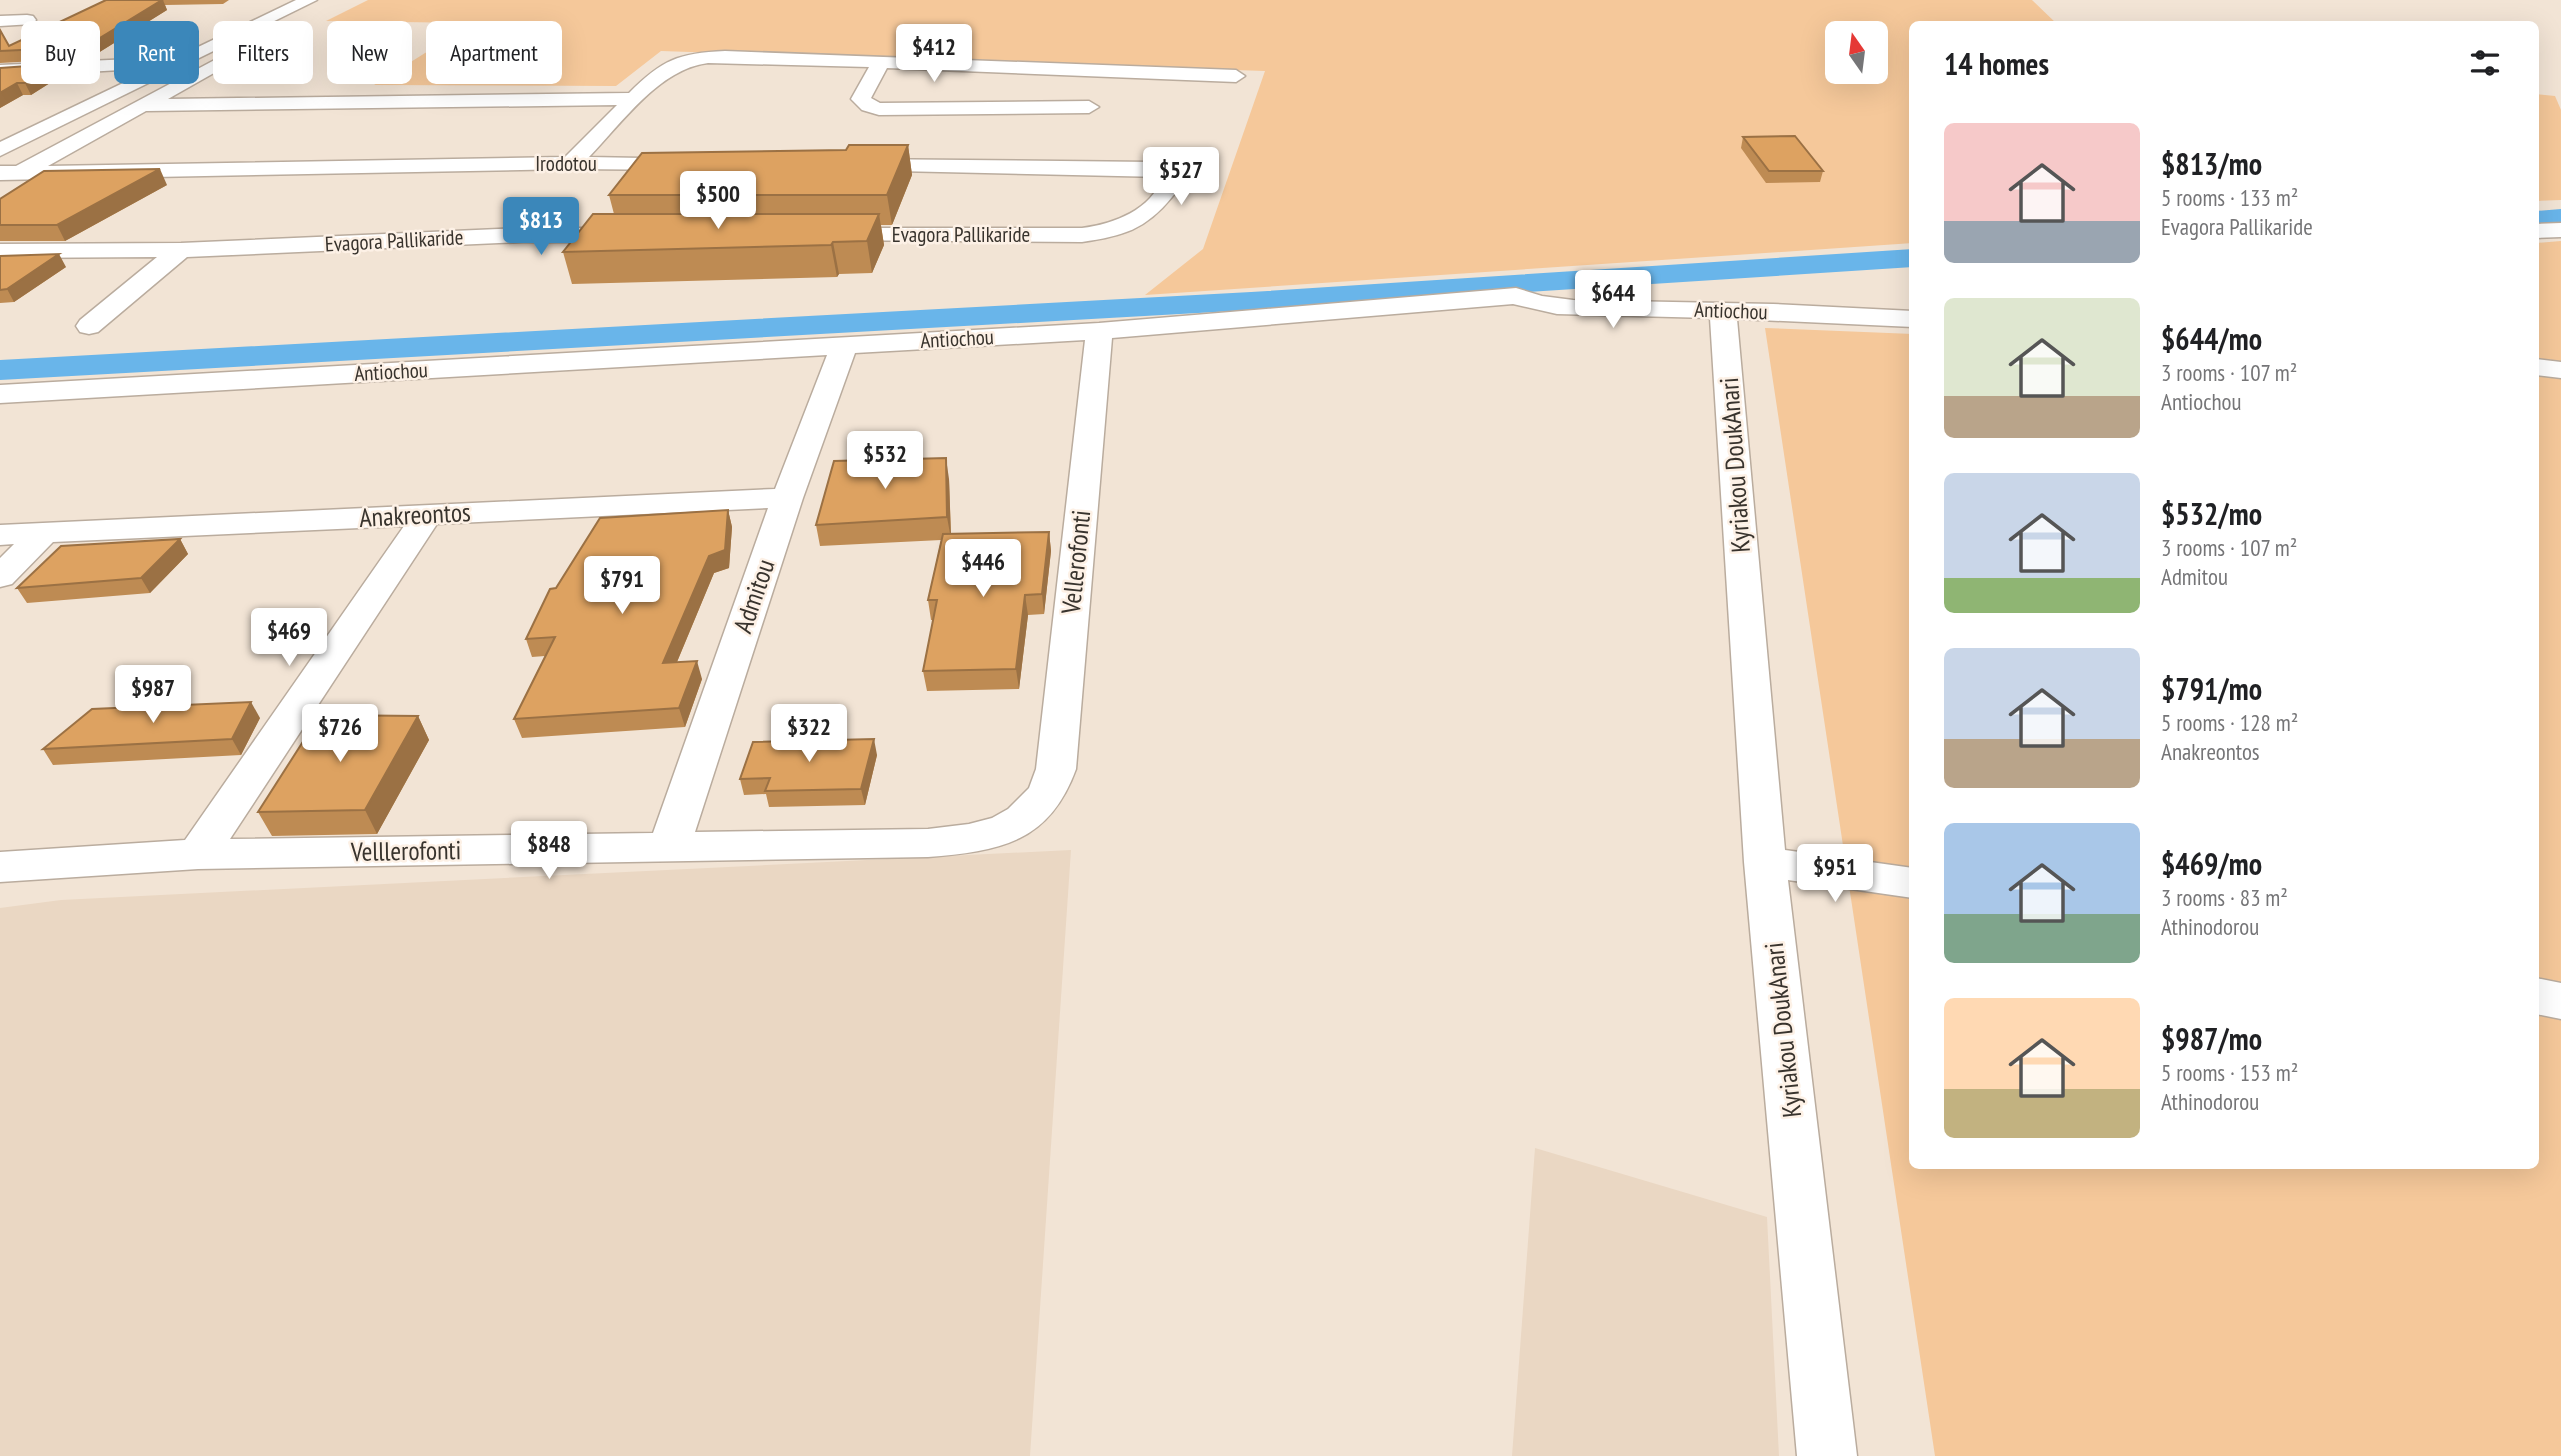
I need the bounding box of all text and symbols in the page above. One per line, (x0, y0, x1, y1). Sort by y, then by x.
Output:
chip: Buy (21, 21, 100, 84)
chip: Rent (114, 21, 199, 84)
chip: Filters (213, 21, 313, 84)
chip: New (327, 21, 412, 84)
chip: Apartment (426, 21, 562, 84)
north arrow (1825, 21, 1888, 84)
map controls (1825, 21, 1888, 84)
pin: $412 (893, 24, 975, 84)
text: $412 (912, 32, 956, 61)
text: 14 homes (1944, 44, 2049, 83)
icon: filters (2466, 44, 2504, 82)
text: $813/mo (2161, 144, 2262, 183)
pin: $527 (1140, 148, 1222, 207)
street label: Irodotou (535, 150, 597, 177)
icon: home (2000, 151, 2084, 235)
text: $527 (1159, 155, 1203, 184)
pin: $500 (677, 172, 759, 231)
text: $500 (696, 179, 740, 208)
text: 5 rooms · 133 m² (2161, 183, 2298, 212)
pin: $813 (500, 198, 582, 257)
text: $813 (519, 205, 563, 234)
text: Evagora Pallikaride (2161, 212, 2313, 241)
street label: Evagora Pallikaride (892, 221, 1030, 248)
street label: Evagora Pallikaride (324, 223, 464, 258)
pin: $644 (1572, 270, 1654, 330)
text: $644 (1591, 278, 1635, 307)
street label: Antiochou (1694, 296, 1768, 325)
text: $644/mo (2161, 319, 2262, 358)
street label: Antiochou (920, 323, 994, 354)
icon: home (2000, 326, 2084, 410)
street label: Antiochou (354, 356, 428, 387)
text: 3 rooms · 107 m² (2161, 358, 2297, 387)
street label: Kyriakou DoukAnari (1712, 376, 1757, 554)
text: Antiochou (2161, 387, 2241, 416)
pin: $532 (844, 432, 926, 491)
text: $532 (863, 439, 907, 468)
text: $532/mo (2161, 494, 2262, 533)
street label: Anakreontos (358, 495, 471, 534)
icon: home (2000, 501, 2084, 585)
street label: Vellerofonti (1054, 508, 1097, 617)
text: 3 rooms · 107 m² (2161, 533, 2297, 562)
pin: $446 (942, 540, 1024, 599)
text: $446 (961, 547, 1005, 576)
street label: Admitou (726, 555, 781, 637)
pin: $791 (581, 556, 663, 616)
text: Admitou (2161, 562, 2228, 591)
text: $791 (600, 564, 644, 593)
pin: $469 (248, 608, 330, 668)
text: $469 (267, 616, 311, 645)
pin: $987 (112, 666, 194, 725)
text: $791/mo (2161, 669, 2262, 708)
text: $987 (131, 673, 175, 702)
icon: home (2000, 676, 2084, 760)
pin: $726 (299, 704, 381, 764)
pin: $322 (768, 704, 850, 764)
text: 5 rooms · 128 m² (2161, 708, 2298, 737)
text: $726 (318, 712, 362, 741)
text: $322 (787, 712, 831, 741)
text: Anakreontos (2161, 737, 2260, 766)
pin: $848 (508, 822, 590, 881)
text: $848 (527, 829, 571, 858)
street label: Velllerofonti (349, 833, 461, 868)
pin: $951 (1794, 844, 1876, 904)
text: $469/mo (2161, 844, 2262, 883)
icon: home (2000, 851, 2084, 935)
text: $951 (1813, 852, 1857, 881)
text: 3 rooms · 83 m² (2161, 883, 2288, 912)
text: Athinodorou (2161, 912, 2259, 941)
street label: Kyriakou DoukAnari (1757, 941, 1808, 1119)
text: $987/mo (2161, 1019, 2262, 1058)
icon: home (2000, 1026, 2084, 1110)
text: 5 rooms · 153 m² (2161, 1058, 2298, 1087)
text: Athinodorou (2161, 1087, 2259, 1116)

